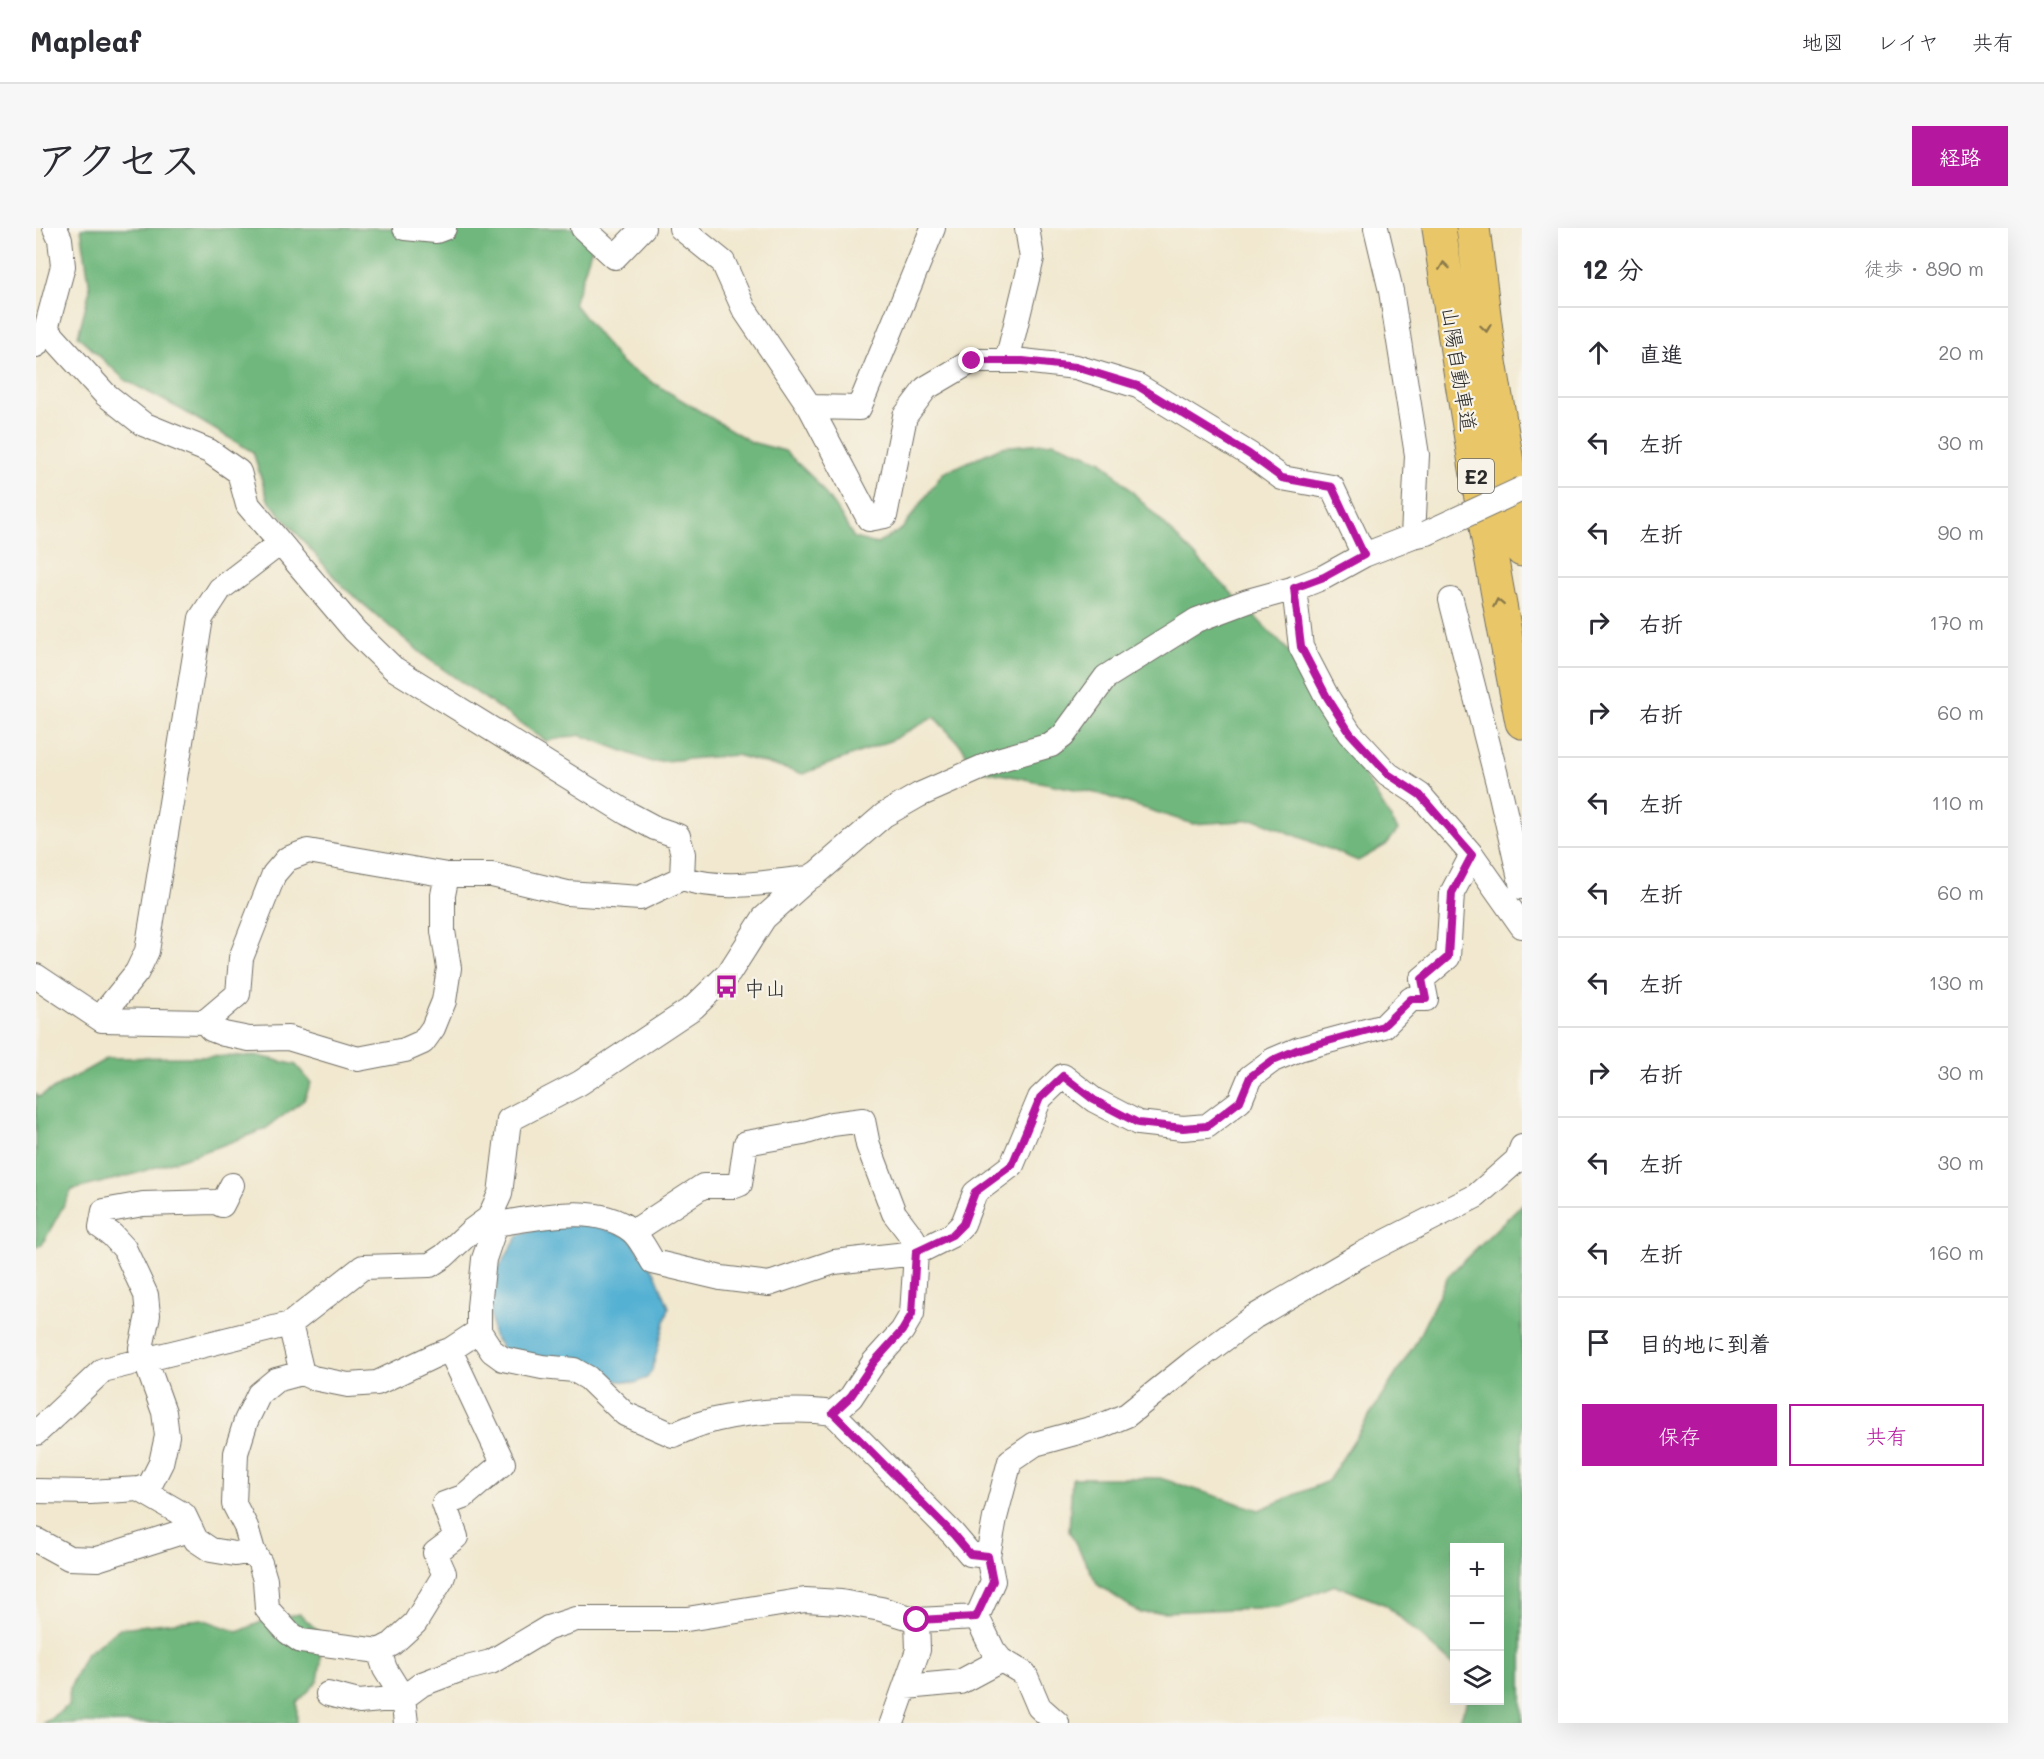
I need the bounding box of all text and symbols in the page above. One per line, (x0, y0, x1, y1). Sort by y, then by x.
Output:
text: Mapleaf (30, 23, 141, 59)
text: 地図 (1802, 28, 1844, 55)
text: レイヤ (1877, 28, 1939, 55)
text: 共有 (1972, 28, 2014, 55)
button: 経路 (1912, 126, 2008, 186)
text: アクセス (36, 131, 201, 186)
text: 12 分 (1582, 252, 1643, 286)
text: 徒歩 · 890 m (1864, 255, 1984, 281)
one-way arrow (1439, 261, 1451, 270)
street label: 山陽自動車道 (1437, 305, 1483, 433)
one-way arrow (1479, 323, 1491, 332)
icon: ahead (1582, 336, 1615, 369)
text: 直進 (1639, 339, 1683, 368)
text: 20 m (1938, 339, 1984, 365)
route end (958, 347, 984, 373)
icon: left (1582, 426, 1615, 459)
text: 左折 (1639, 429, 1683, 458)
text: 30 m (1938, 429, 1984, 455)
road number: E2 (1458, 459, 1494, 493)
icon: left (1582, 516, 1615, 549)
text: 左折 (1639, 519, 1683, 548)
text: 90 m (1938, 519, 1984, 545)
one-way arrow (1493, 599, 1506, 609)
icon: right (1582, 606, 1615, 639)
text: 右折 (1639, 609, 1683, 638)
text: 170 m (1929, 609, 1984, 635)
icon: right (1582, 696, 1615, 729)
text: 右折 (1639, 699, 1683, 728)
text: 60 m (1937, 699, 1984, 725)
icon: left (1582, 786, 1615, 819)
text: 左折 (1639, 789, 1683, 818)
text: 110 m (1931, 789, 1984, 815)
icon: left (1582, 876, 1615, 909)
text: 左折 (1639, 879, 1683, 908)
text: 60 m (1937, 879, 1984, 905)
icon: left (1582, 966, 1615, 999)
text: 左折 (1639, 969, 1683, 998)
text: 130 m (1929, 969, 1984, 995)
bus stop icon: 中山 (713, 974, 739, 1000)
place label: 中山 (744, 974, 786, 1001)
icon: right (1582, 1056, 1615, 1089)
text: 右折 (1639, 1059, 1683, 1088)
text: 30 m (1938, 1059, 1984, 1085)
icon: left (1582, 1146, 1615, 1179)
text: 左折 (1639, 1149, 1683, 1178)
text: 30 m (1938, 1149, 1984, 1175)
icon: left (1582, 1236, 1615, 1269)
text: 左折 (1639, 1239, 1683, 1268)
text: 160 m (1928, 1239, 1984, 1265)
icon: arrive (1582, 1326, 1615, 1359)
text: 目的地に到着 (1639, 1329, 1771, 1358)
button: 保存 (1582, 1404, 1777, 1466)
button: 共有 (1789, 1404, 1984, 1466)
map controls (1450, 1543, 1504, 1705)
button: + (1450, 1543, 1504, 1597)
button: − (1450, 1597, 1504, 1651)
route start (903, 1606, 929, 1632)
button: layers (1450, 1651, 1504, 1705)

